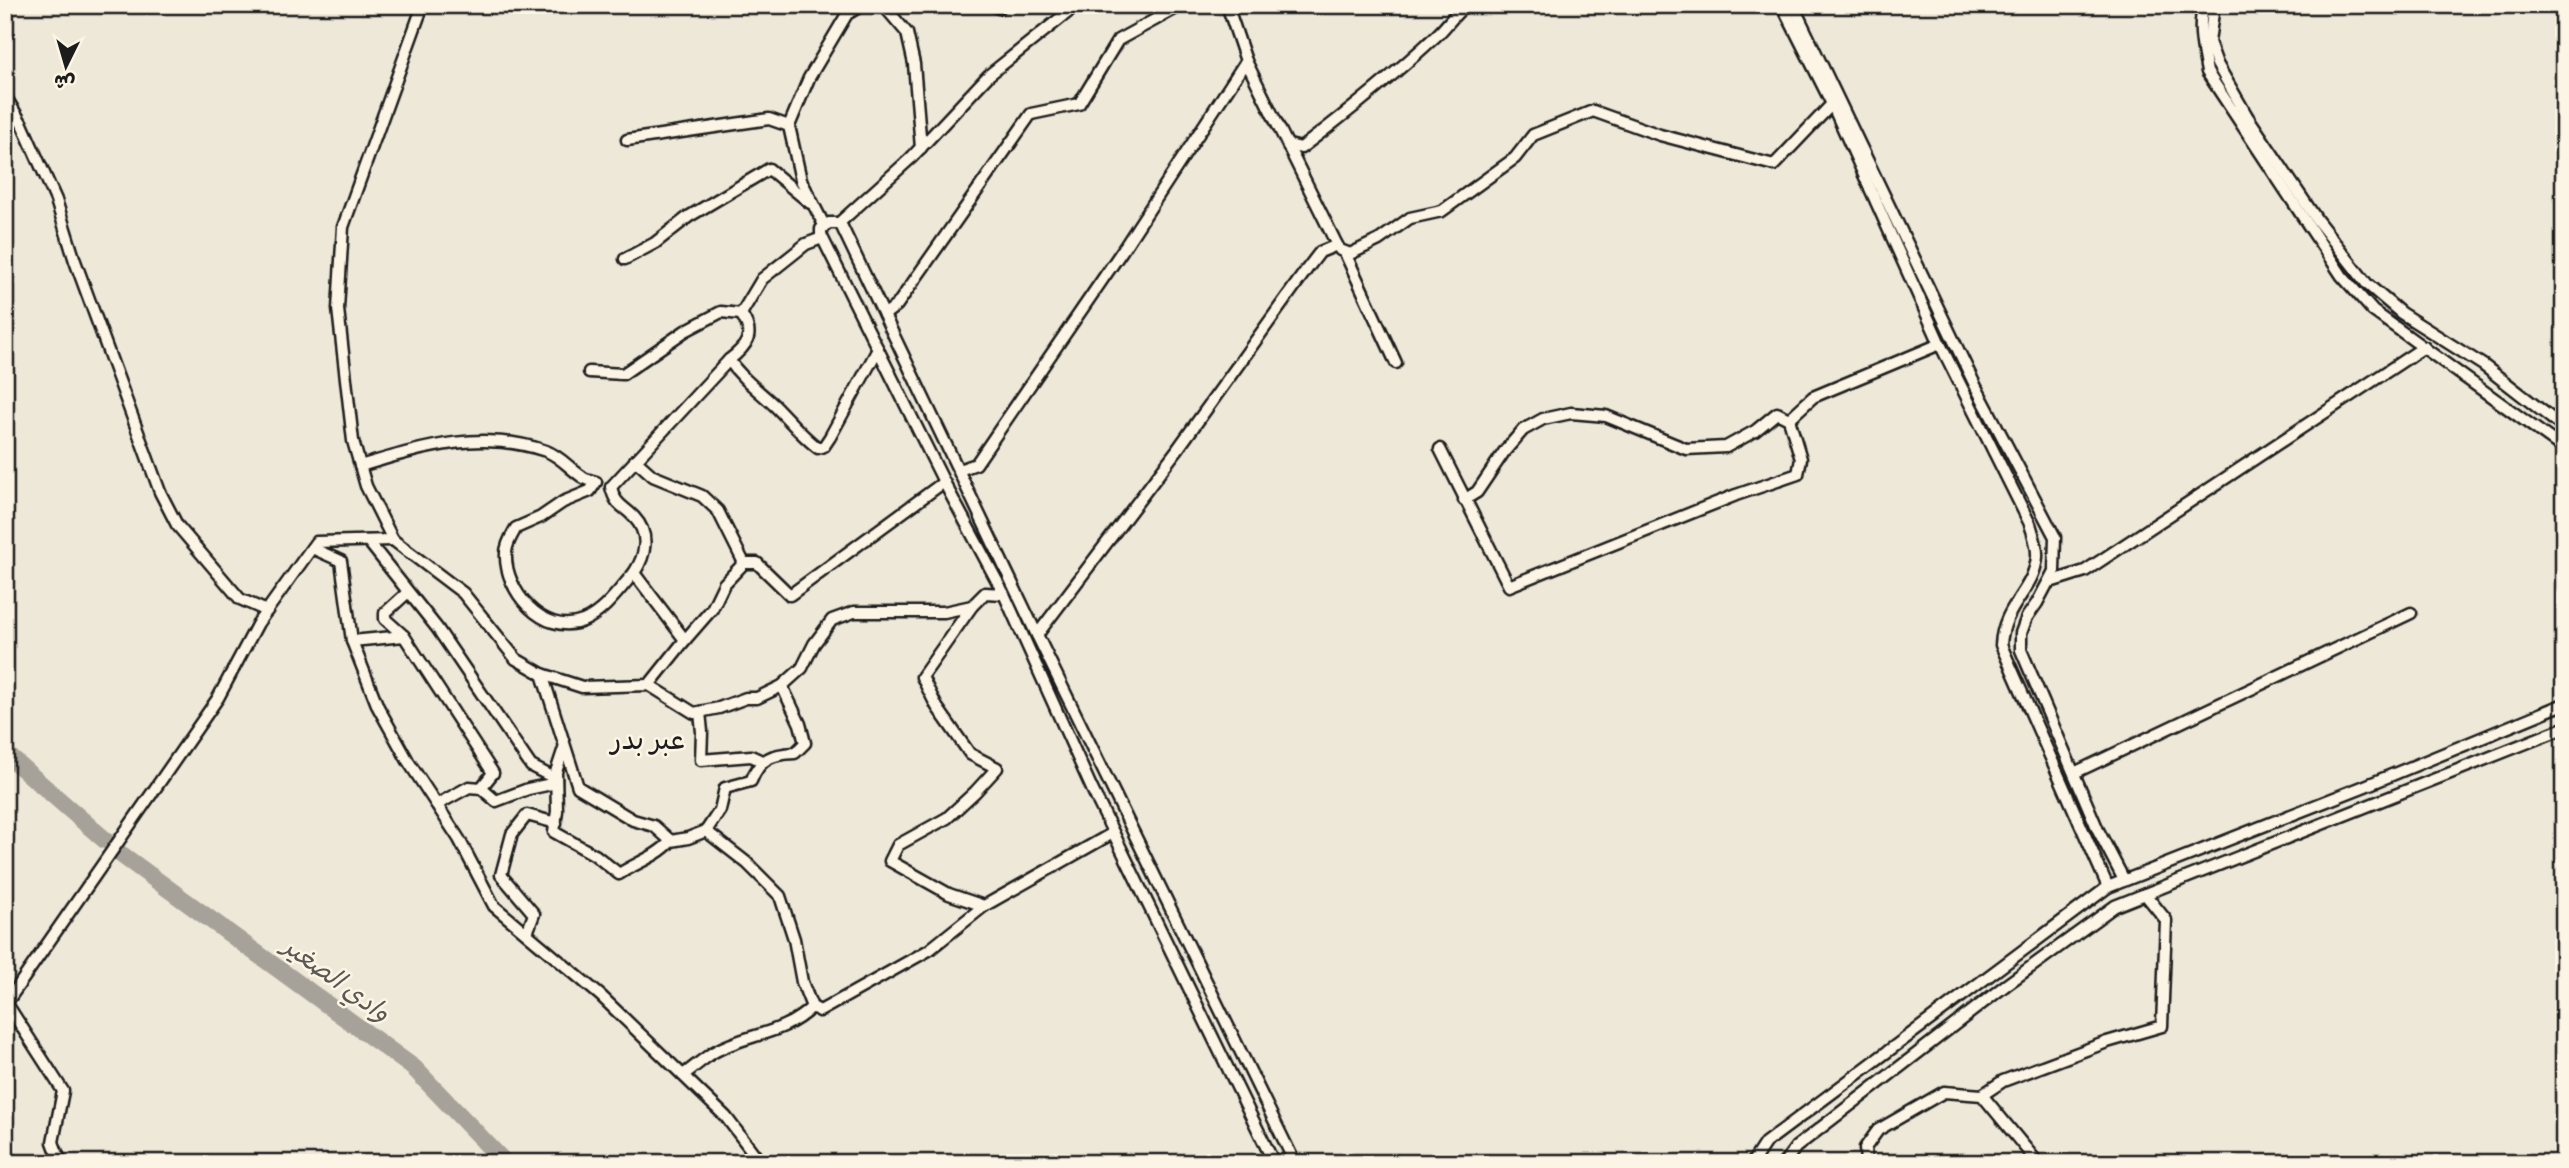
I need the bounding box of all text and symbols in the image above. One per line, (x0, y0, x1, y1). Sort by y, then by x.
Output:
north arrow (32, 32, 102, 102)
text: ش (53, 69, 76, 95)
district label: عبر بدر (609, 723, 685, 758)
water label: وادي الصغير (273, 929, 396, 1031)

